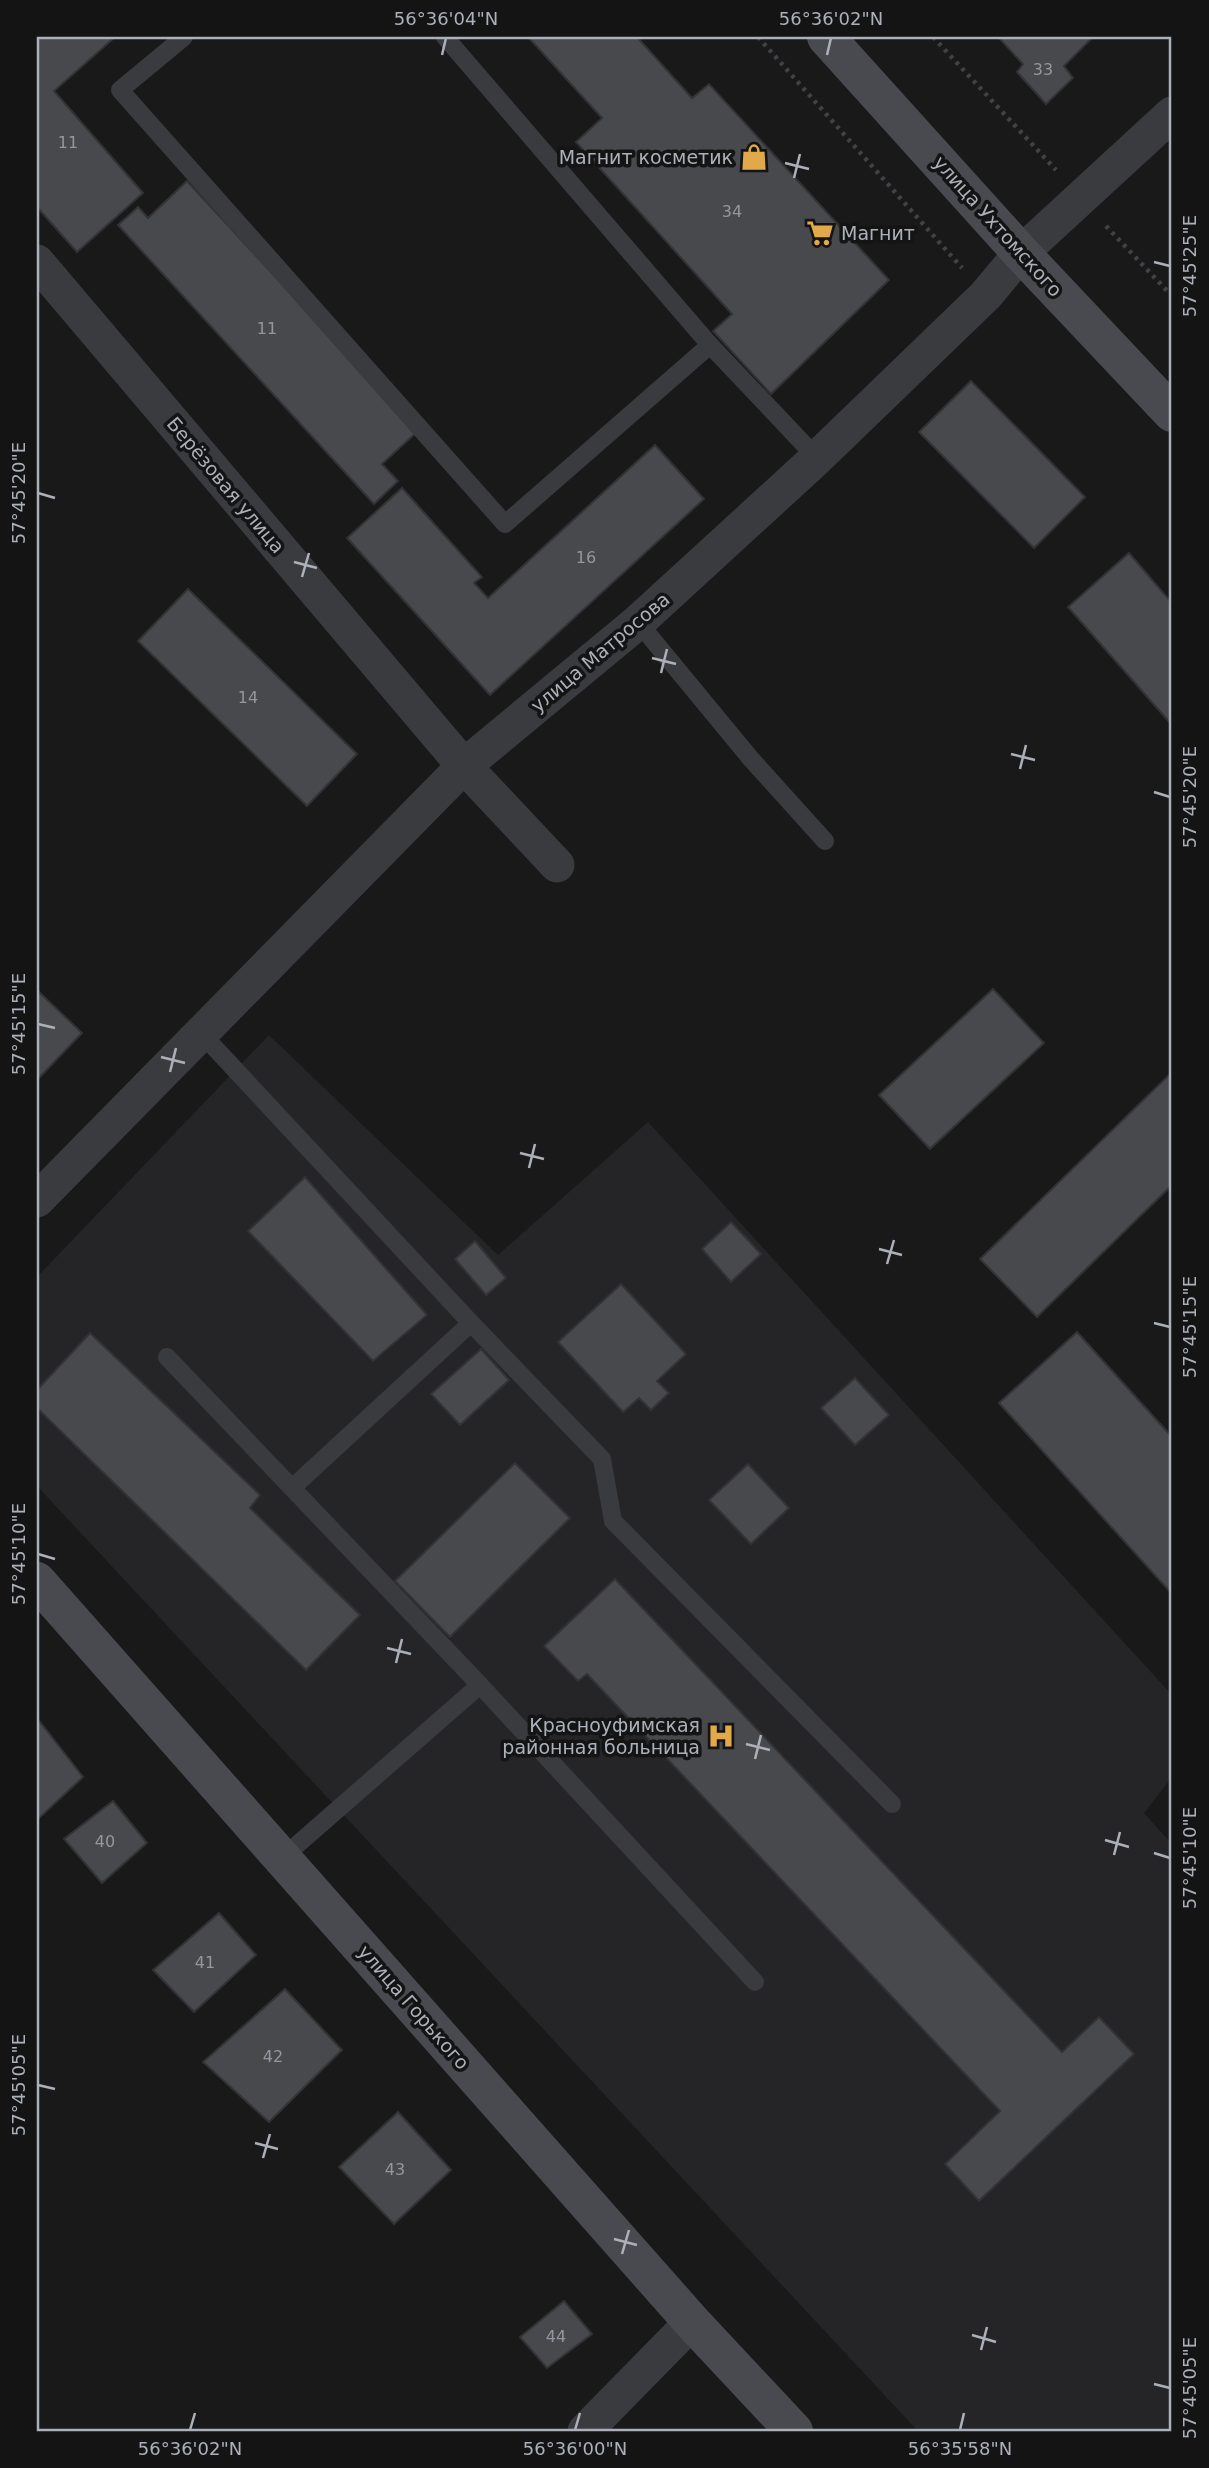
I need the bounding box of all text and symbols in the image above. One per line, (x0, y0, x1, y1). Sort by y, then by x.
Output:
text: 56°36'04"N (394, 8, 498, 29)
text: 56°36'02"N (779, 8, 883, 29)
house number: 33 (1033, 60, 1053, 79)
house number: 11 (58, 133, 78, 152)
shop icon: Магнит косметик (739, 142, 769, 172)
place label: Магнит косметик (559, 146, 733, 168)
street label: улица Ухтомского (929, 151, 1067, 301)
house number: 34 (722, 202, 742, 221)
text: 57°45'25"E (1179, 215, 1200, 317)
supermarket icon: Магнит (805, 218, 835, 248)
place label: Магнит (841, 222, 915, 244)
house number: 11 (257, 319, 277, 338)
street label: Берёзовая улица (163, 412, 289, 558)
text: 57°45'20"E (8, 442, 29, 544)
house number: 16 (576, 548, 596, 567)
street label: улица Матросова (526, 588, 674, 716)
house number: 14 (238, 688, 258, 707)
text: 57°45'20"E (1179, 746, 1200, 848)
text: 57°45'15"E (8, 973, 29, 1075)
text: 57°45'15"E (1179, 1276, 1200, 1378)
text: 57°45'10"E (8, 1503, 29, 1605)
place label: Красноуфимская районная больница (502, 1714, 700, 1758)
hospital icon: Красноуфимская районная больница (706, 1721, 736, 1751)
text: 57°45'10"E (1179, 1807, 1200, 1909)
house number: 40 (95, 1832, 115, 1851)
street label: улица Горького (354, 1940, 474, 2074)
house number: 41 (195, 1953, 215, 1972)
text: 57°45'05"E (8, 2034, 29, 2136)
house number: 42 (263, 2047, 283, 2066)
house number: 43 (385, 2160, 405, 2179)
house number: 44 (546, 2327, 566, 2346)
text: 57°45'05"E (1179, 2337, 1200, 2439)
text: 56°36'02"N (138, 2438, 242, 2459)
text: 56°36'00"N (523, 2438, 627, 2459)
text: 56°35'58"N (908, 2438, 1012, 2459)

